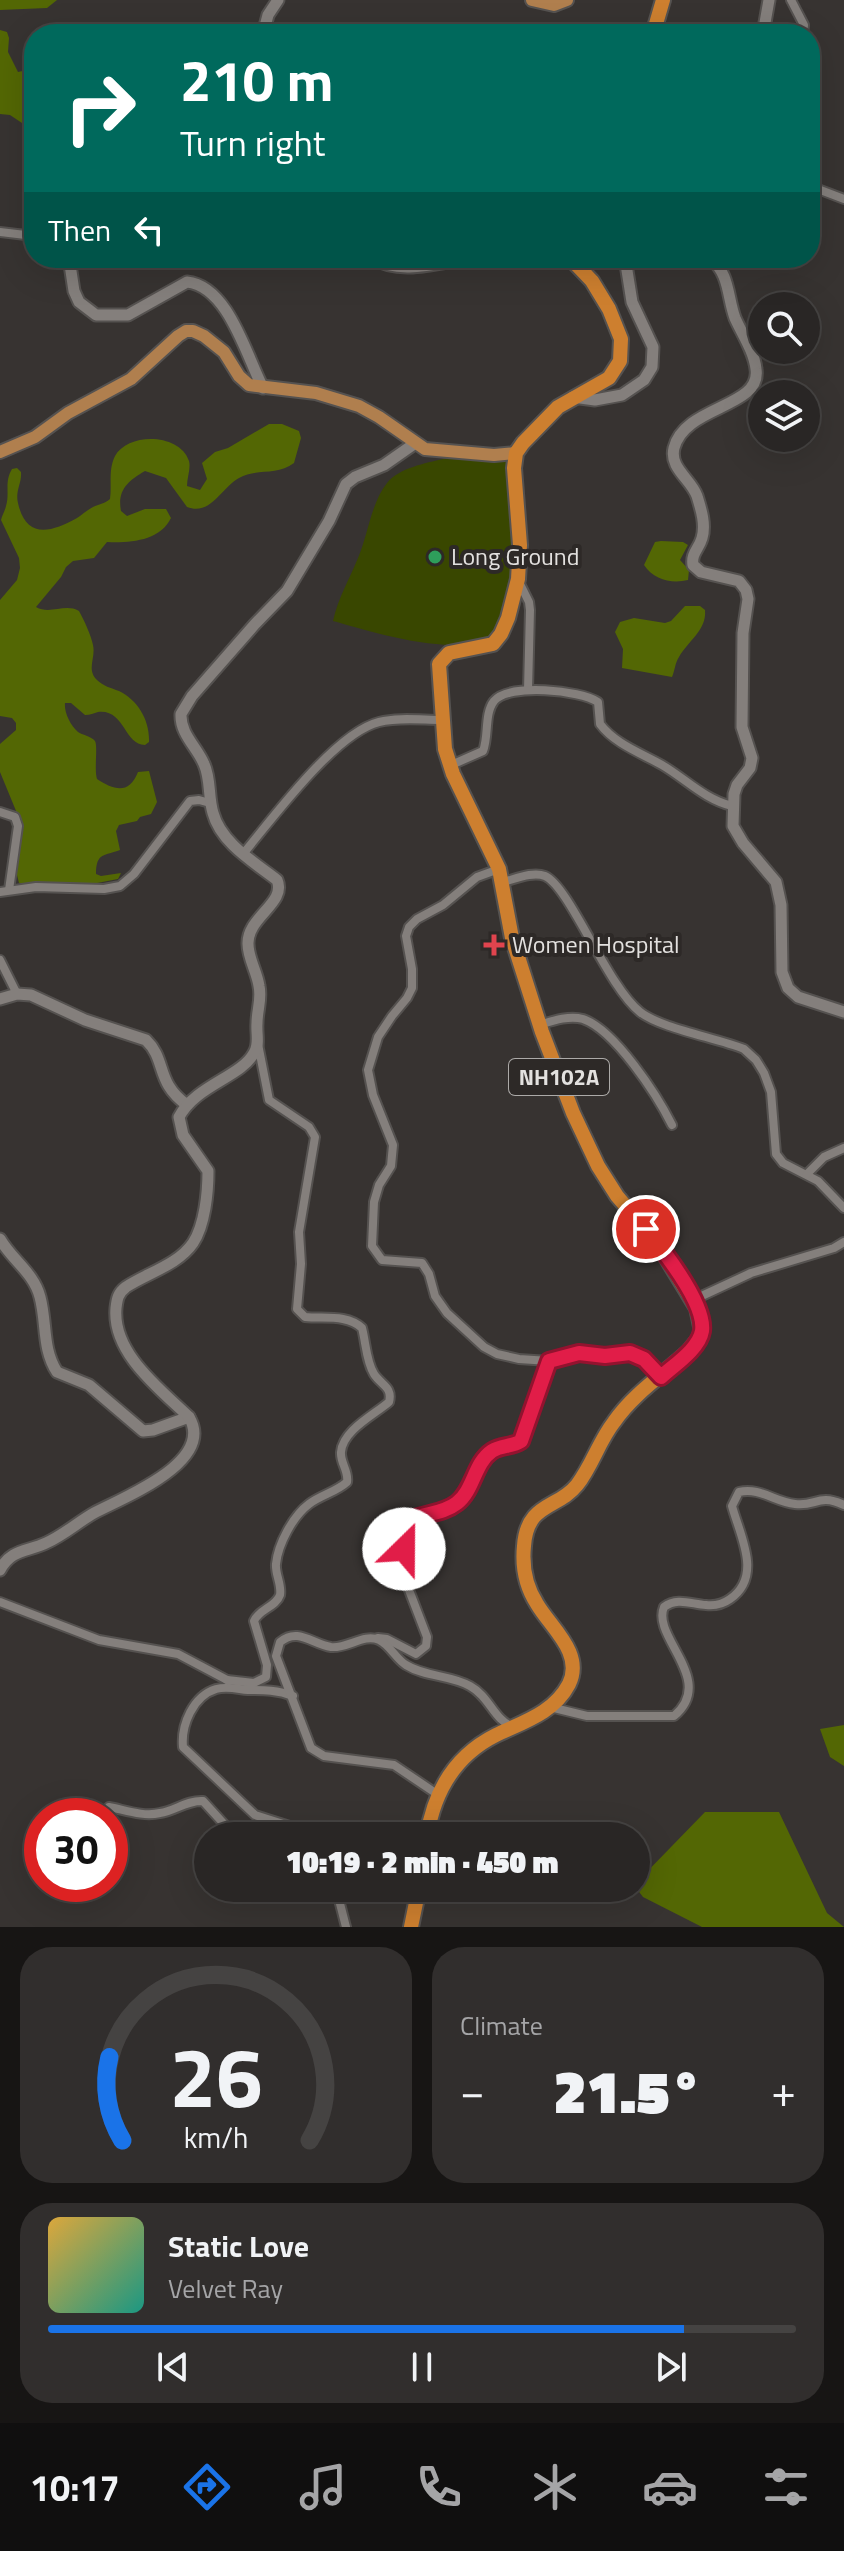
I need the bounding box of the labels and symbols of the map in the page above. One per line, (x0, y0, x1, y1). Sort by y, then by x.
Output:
place label: Long Ground (451, 538, 579, 574)
marker: Long Ground (426, 548, 444, 566)
place label: Women Hospital (512, 926, 680, 962)
marker: Women Hospital (483, 934, 505, 956)
road number: NH102A (509, 1059, 609, 1095)
pin (612, 1195, 680, 1263)
position arrow (362, 1507, 446, 1591)
speed limit sign: 30 (24, 1798, 128, 1902)

